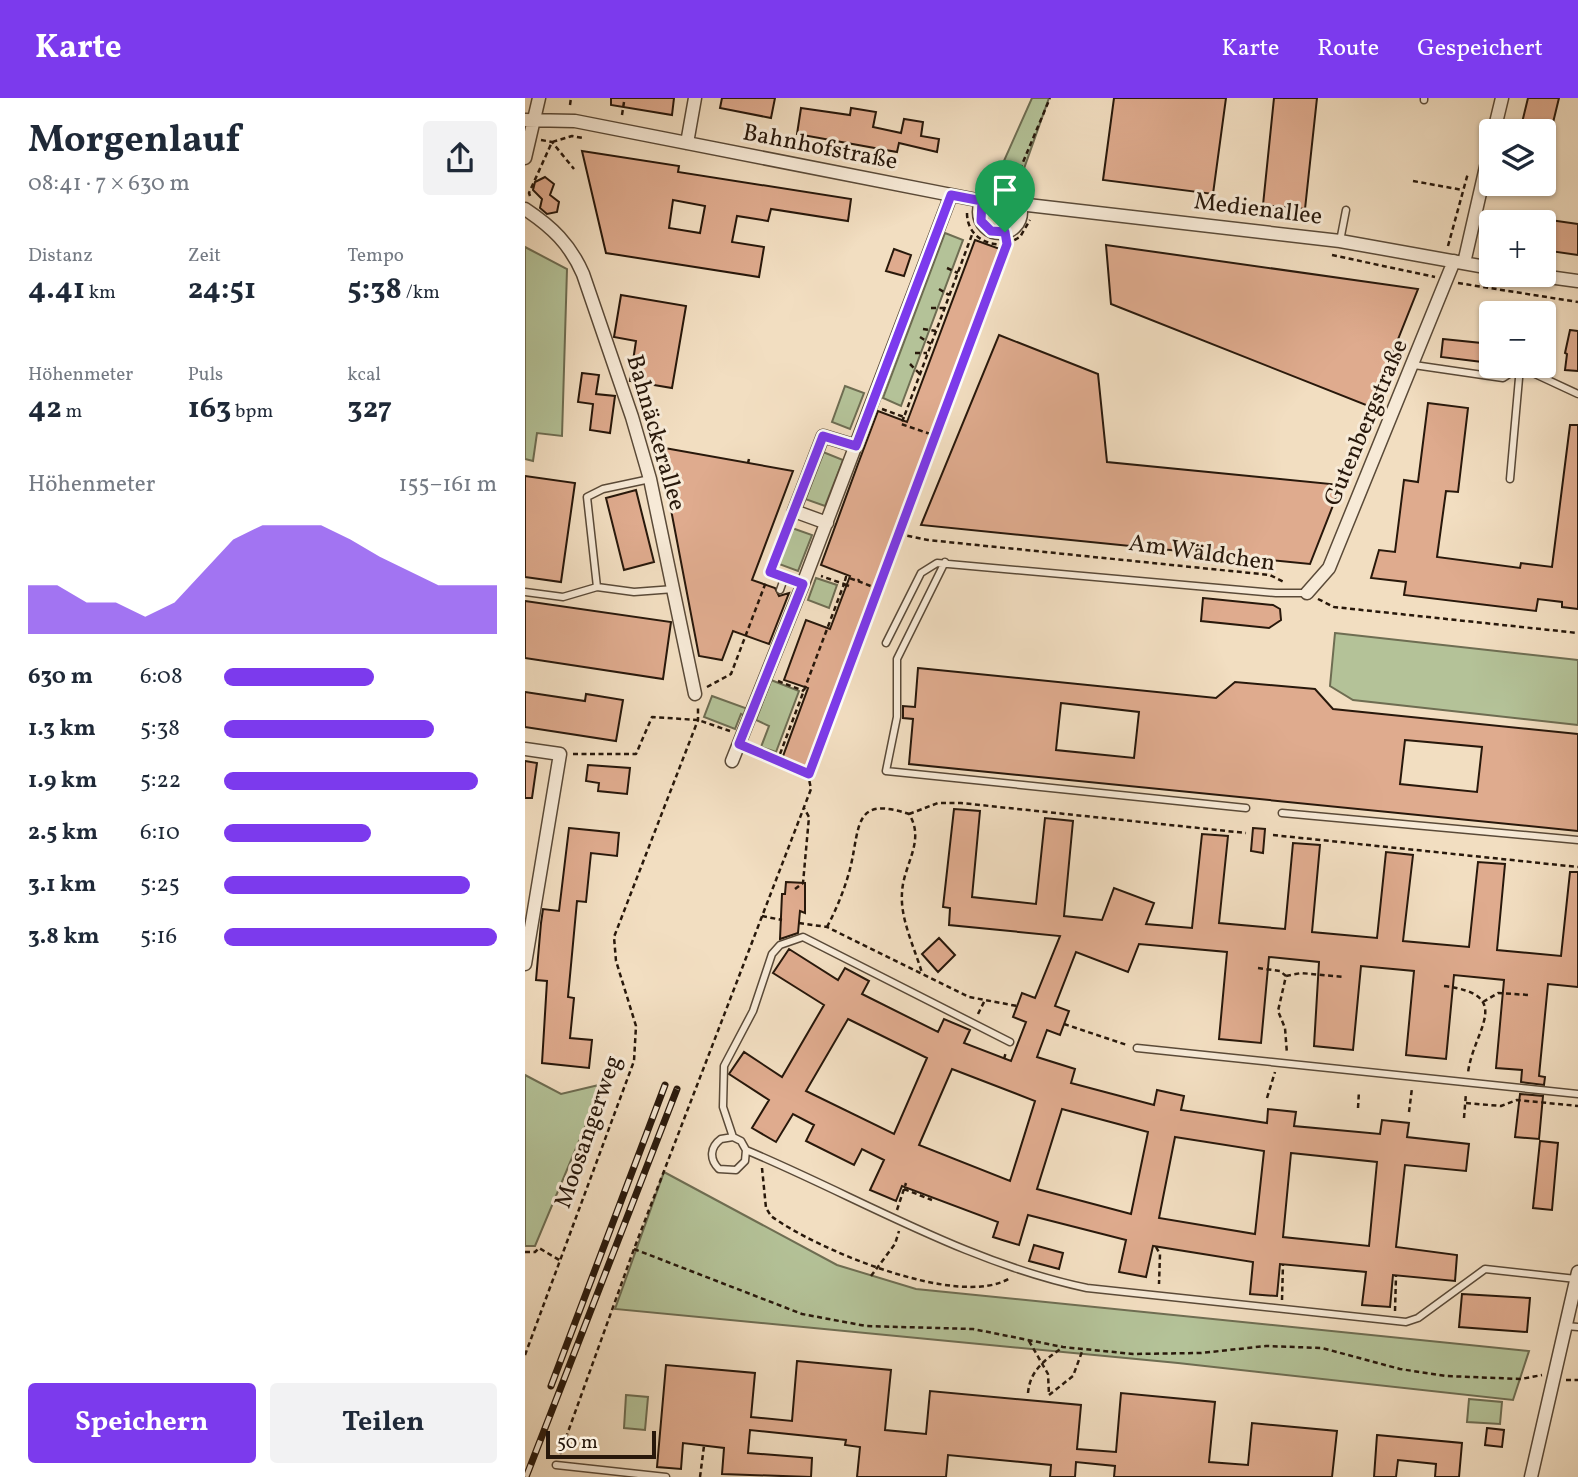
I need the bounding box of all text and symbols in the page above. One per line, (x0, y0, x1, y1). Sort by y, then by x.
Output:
text: Karte (35, 26, 122, 72)
text: Karte (1222, 32, 1279, 66)
text: Route (1317, 32, 1379, 66)
text: Gespeichert (1417, 32, 1543, 66)
text: Morgenlauf (28, 115, 241, 168)
street label: Bahnhofstraße (740, 116, 900, 180)
map controls (1479, 119, 1556, 378)
button: layers (1479, 119, 1556, 196)
button: share (423, 121, 497, 195)
pin (975, 160, 1035, 232)
text: 08:41 · 7 × 630 m (28, 168, 190, 200)
icon: arrive (986, 171, 1024, 209)
street label: Medienallee (1192, 185, 1324, 235)
button: + (1479, 210, 1556, 287)
text: Distanz (28, 243, 93, 269)
text: Zeit (188, 243, 221, 269)
text: Tempo (347, 243, 404, 269)
text: 4.41 (28, 269, 85, 311)
text: 24:51 (188, 269, 256, 311)
text: 5:38 (347, 269, 402, 311)
text: km (85, 280, 116, 306)
text: /km (402, 280, 440, 306)
button: − (1479, 301, 1556, 378)
street label: Gutenbergstraße (1317, 334, 1417, 512)
street label: Bahnäckerallee (616, 351, 694, 515)
text: Höhenmeter (28, 362, 133, 388)
text: Puls (188, 362, 223, 388)
text: kcal (347, 362, 381, 388)
text: 42 (28, 388, 62, 430)
text: 163 (188, 388, 231, 430)
text: 327 (347, 388, 392, 430)
text: m (62, 399, 82, 425)
text: bpm (231, 399, 273, 425)
text: Höhenmeter (28, 469, 155, 501)
text: 155–161 m (398, 469, 497, 501)
street label: Am Wäldchen (1127, 527, 1277, 581)
text: 630 m (28, 661, 93, 693)
text: 6:08 (140, 661, 183, 693)
text: 1.3 km (28, 713, 96, 745)
text: 5:38 (140, 713, 180, 745)
text: 1.9 km (28, 765, 97, 797)
text: 5:22 (140, 765, 181, 797)
text: 2.5 km (28, 817, 98, 849)
text: 6:10 (140, 817, 180, 849)
text: 3.1 km (28, 869, 96, 901)
text: 5:25 (140, 869, 180, 901)
text: 3.8 km (28, 921, 100, 953)
text: 5:16 (140, 921, 177, 953)
street label: Moosangerweg (547, 1051, 631, 1213)
button: Speichern (28, 1383, 256, 1463)
button: Teilen (270, 1383, 497, 1463)
scale bar (546, 1428, 656, 1460)
text: 50 m (557, 1430, 598, 1456)

